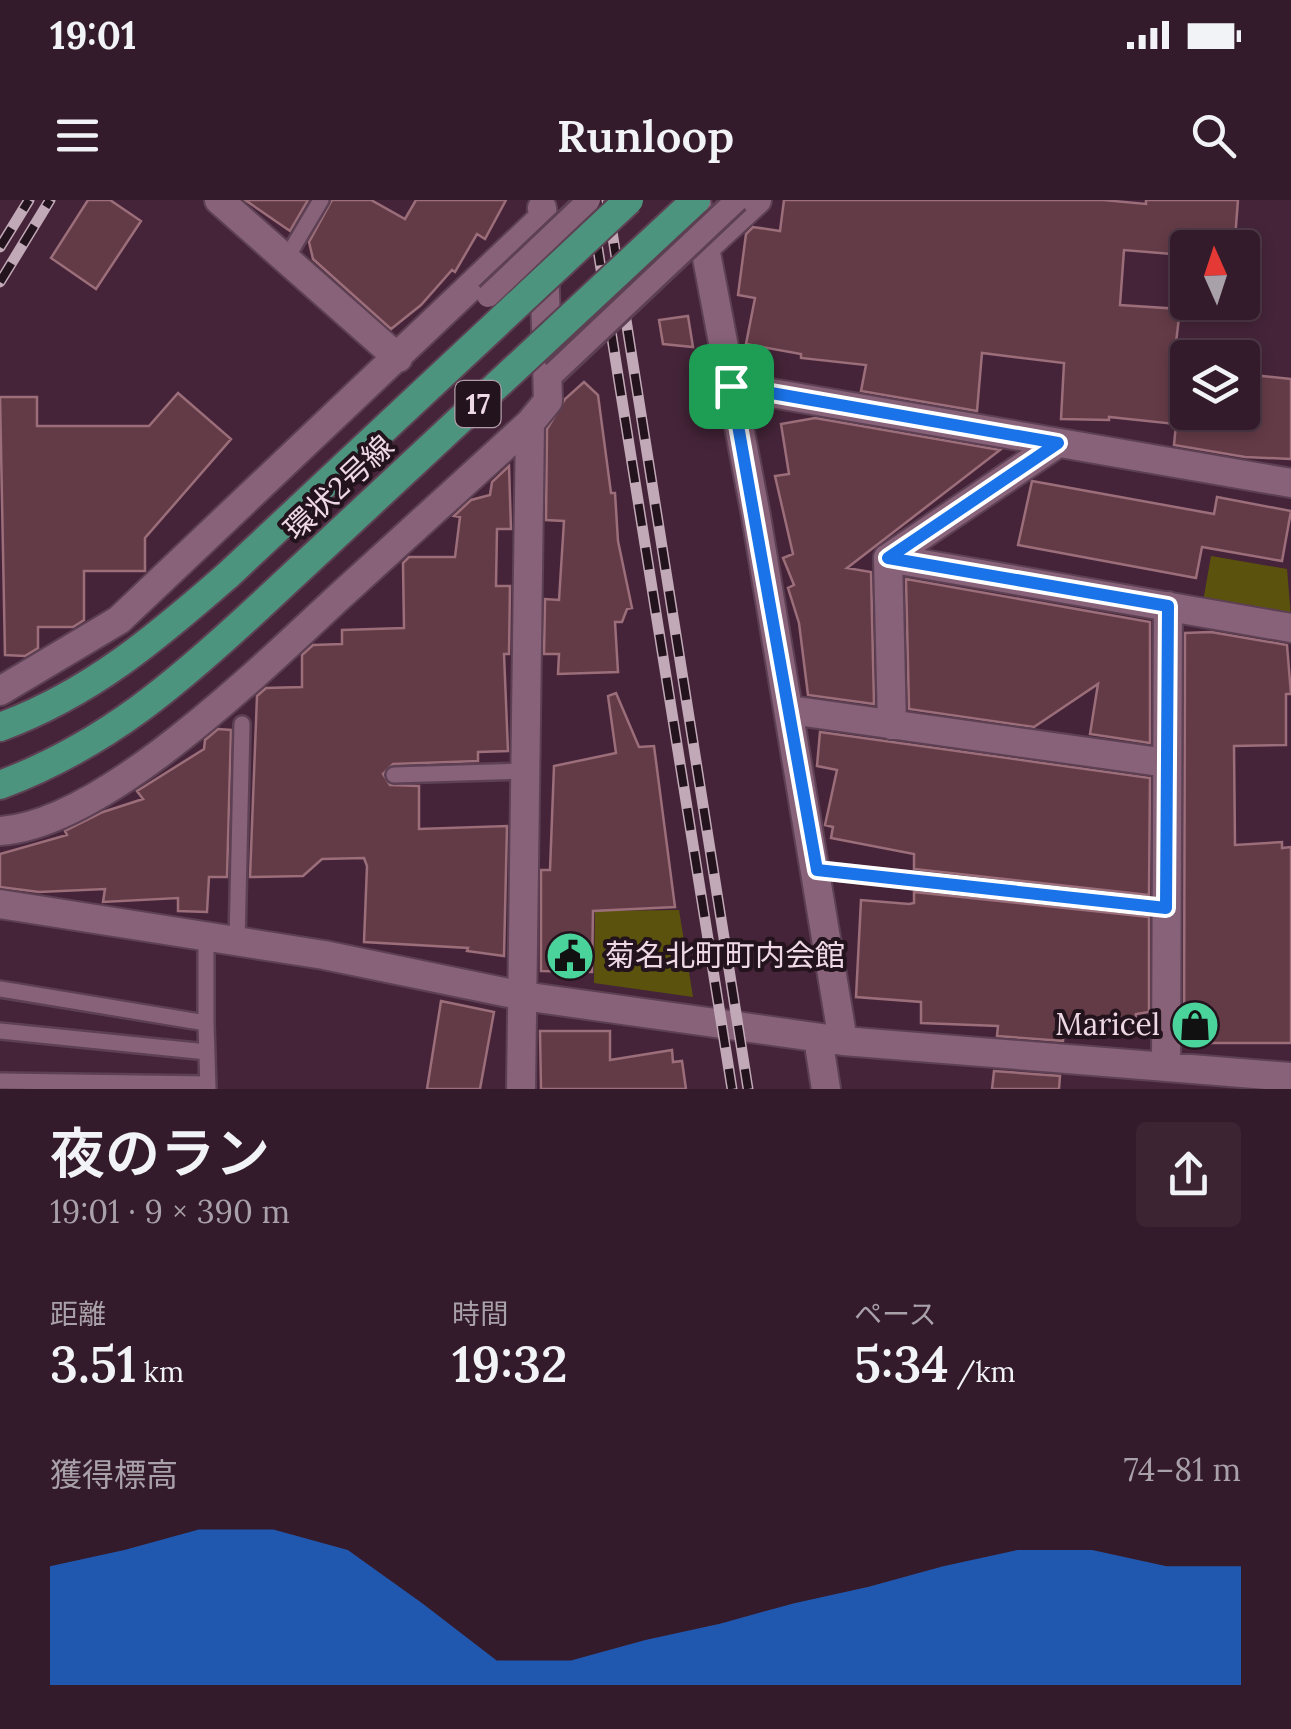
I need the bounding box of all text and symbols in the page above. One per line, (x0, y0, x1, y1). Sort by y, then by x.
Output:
text: 19:01 (50, 11, 136, 59)
text: Runloop (557, 107, 734, 164)
icon: menu (50, 108, 105, 163)
icon: search (1186, 108, 1241, 163)
north arrow (1170, 230, 1260, 320)
map controls (1170, 230, 1260, 430)
button: layers (1170, 340, 1260, 430)
pin (689, 344, 774, 429)
icon: arrive (704, 359, 759, 414)
road number: 17 (456, 381, 500, 427)
street label: 環状2号線 (276, 427, 401, 548)
public building icon: 菊名北町町内会館 (544, 930, 596, 982)
place label: 菊名北町町内会館 (605, 936, 845, 974)
shop icon: Maricel (1169, 999, 1221, 1051)
place label: Maricel (1055, 1005, 1160, 1043)
text: 夜のラン (50, 1118, 270, 1188)
button: share (1136, 1122, 1241, 1227)
text: 19:01 · 9 × 390 m (50, 1191, 290, 1232)
text: 距離 (50, 1296, 106, 1332)
text: 時間 (452, 1296, 508, 1332)
text: ペース (854, 1296, 937, 1332)
text: 3.51 (50, 1332, 137, 1396)
text: 19:32 (452, 1332, 568, 1396)
text: 5:34 (854, 1332, 949, 1396)
text: km (137, 1354, 184, 1390)
text: /km (949, 1354, 1016, 1390)
text: 74–81 m (1124, 1449, 1241, 1490)
text: 獲得標高 (50, 1454, 178, 1495)

